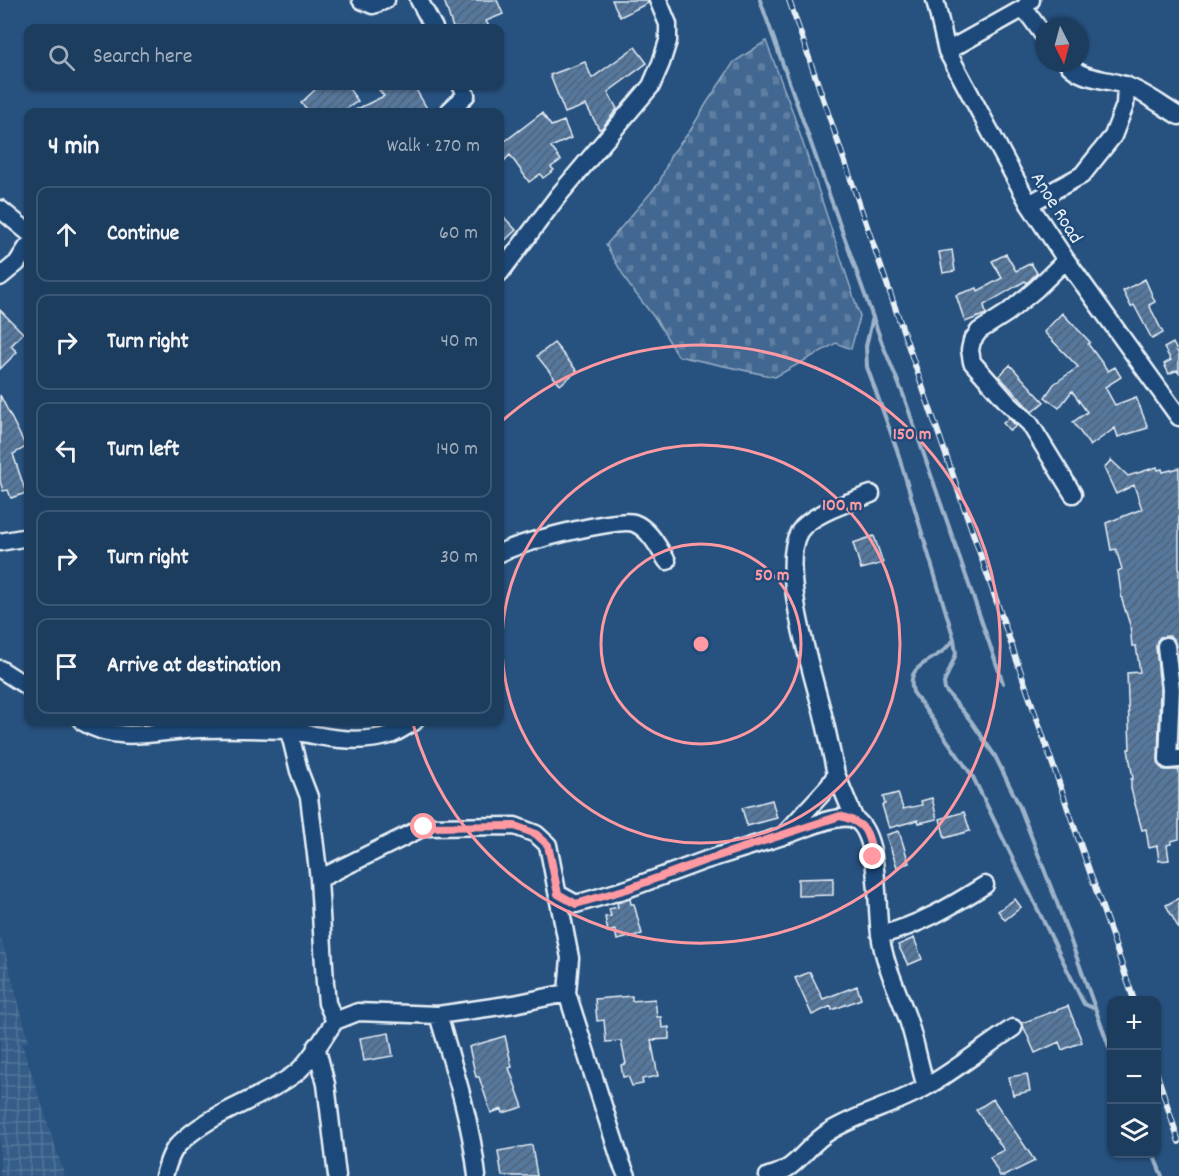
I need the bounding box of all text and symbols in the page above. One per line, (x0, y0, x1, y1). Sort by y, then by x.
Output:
north arrow (1035, 18, 1089, 72)
search box (24, 24, 504, 90)
icon: search (45, 41, 78, 74)
text: Search here (93, 42, 192, 73)
text: 4 min (48, 129, 99, 166)
text: Walk · 270 m (387, 133, 480, 161)
street label: Anoe Road (1022, 167, 1088, 250)
icon: ahead (50, 218, 83, 251)
text: Continue (107, 219, 179, 250)
text: 60 m (439, 220, 478, 248)
icon: right (50, 326, 83, 359)
text: Turn right (107, 327, 189, 358)
text: 40 m (440, 328, 478, 356)
text: 150 m (893, 423, 931, 448)
icon: left (50, 434, 83, 467)
text: Turn left (107, 435, 179, 466)
text: 140 m (436, 436, 478, 464)
text: 100 m (822, 494, 862, 519)
icon: right (50, 542, 83, 575)
text: Turn right (107, 543, 189, 574)
text: 30 m (440, 544, 478, 572)
text: 50 m (755, 564, 789, 589)
centre of rings (691, 634, 711, 654)
icon: arrive (50, 650, 83, 683)
text: Arrive at destination (107, 651, 281, 682)
route start (410, 813, 436, 839)
route end (859, 843, 885, 869)
map controls (1107, 996, 1161, 1158)
button: + (1107, 996, 1161, 1050)
button: − (1107, 1050, 1161, 1104)
button: layers (1107, 1104, 1161, 1158)

